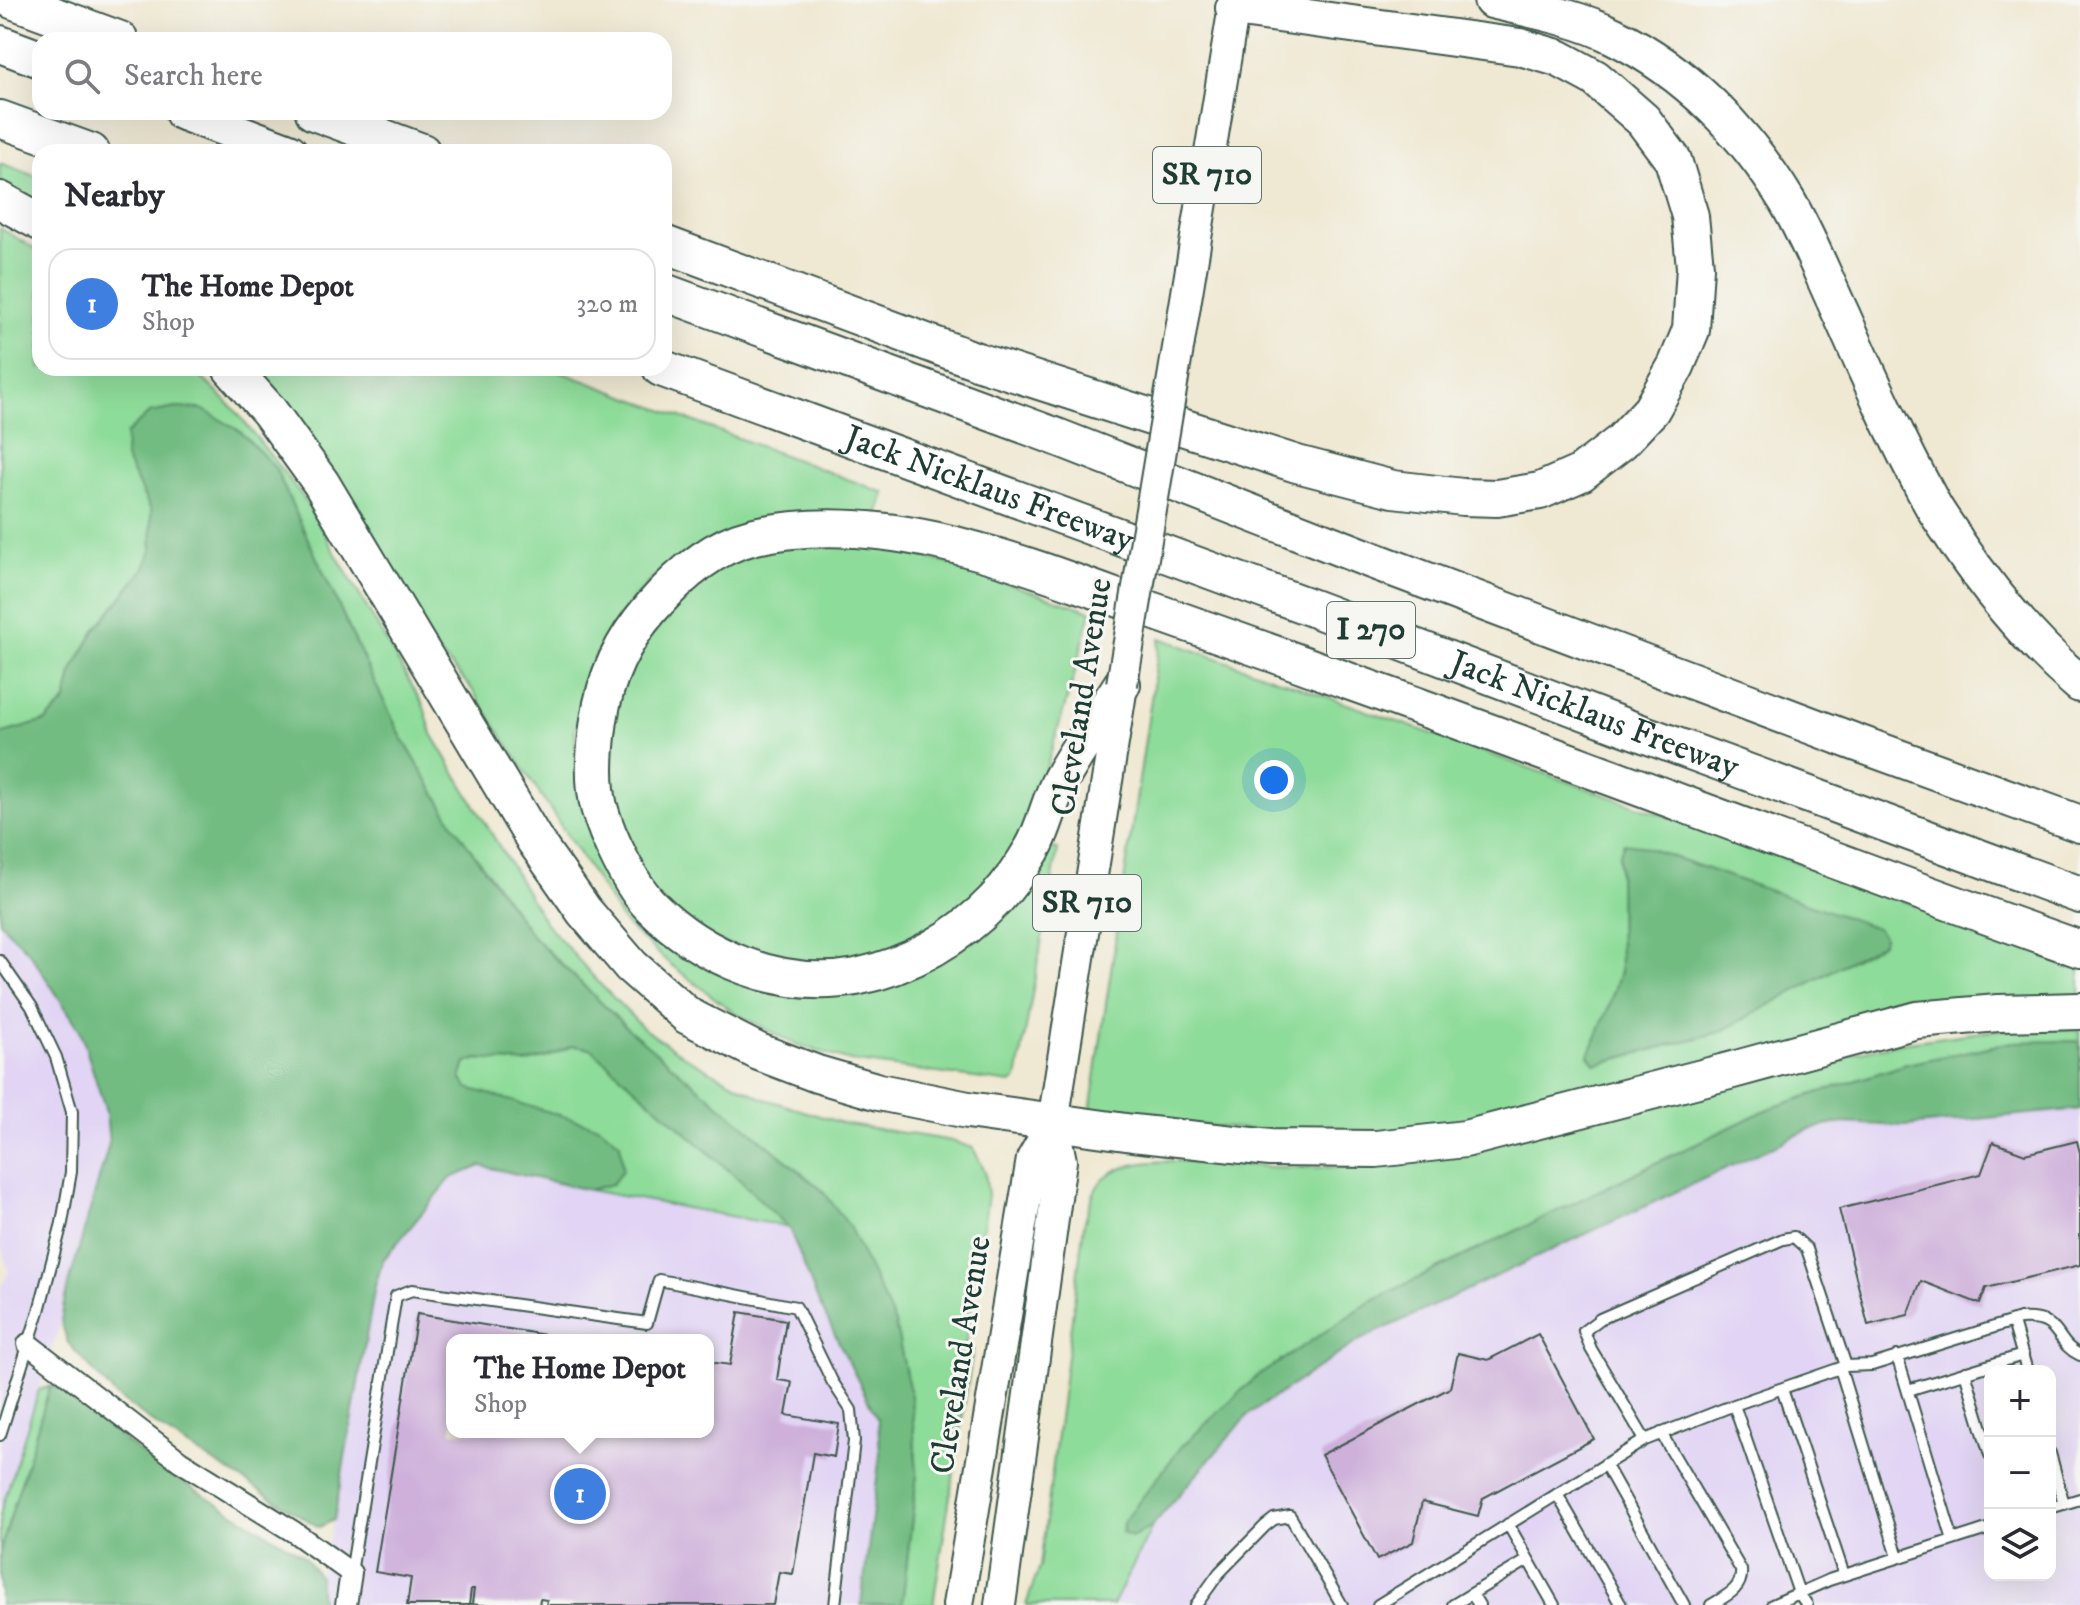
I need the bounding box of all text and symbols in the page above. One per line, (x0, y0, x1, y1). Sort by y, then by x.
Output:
search box (32, 32, 672, 120)
icon: search (60, 54, 104, 98)
text: Search here (124, 58, 263, 95)
road number: SR 710 (1153, 147, 1261, 203)
text: Nearby (64, 175, 165, 217)
text: The Home Depot (142, 269, 354, 306)
text: 1 (87, 288, 97, 321)
text: 320 m (576, 288, 638, 321)
text: Shop (142, 306, 195, 339)
street label: Jack Nicklaus Freeway (836, 415, 1141, 562)
street label: Cleveland Avenue (1042, 575, 1122, 819)
road number: I 270 (1327, 602, 1415, 658)
street label: Jack Nicklaus Freeway (1442, 640, 1746, 789)
your location (1254, 760, 1294, 800)
road number: SR 710 (1033, 875, 1141, 931)
street label: Cleveland Avenue (921, 1233, 1001, 1477)
popup (446, 1334, 714, 1438)
text: The Home Depot (474, 1351, 686, 1388)
map controls (1984, 1365, 2056, 1581)
button: + (1984, 1365, 2056, 1437)
text: Shop (474, 1388, 527, 1421)
button: − (1984, 1437, 2056, 1509)
pin: 1 (554, 1464, 606, 1524)
button: layers (1984, 1509, 2056, 1581)

